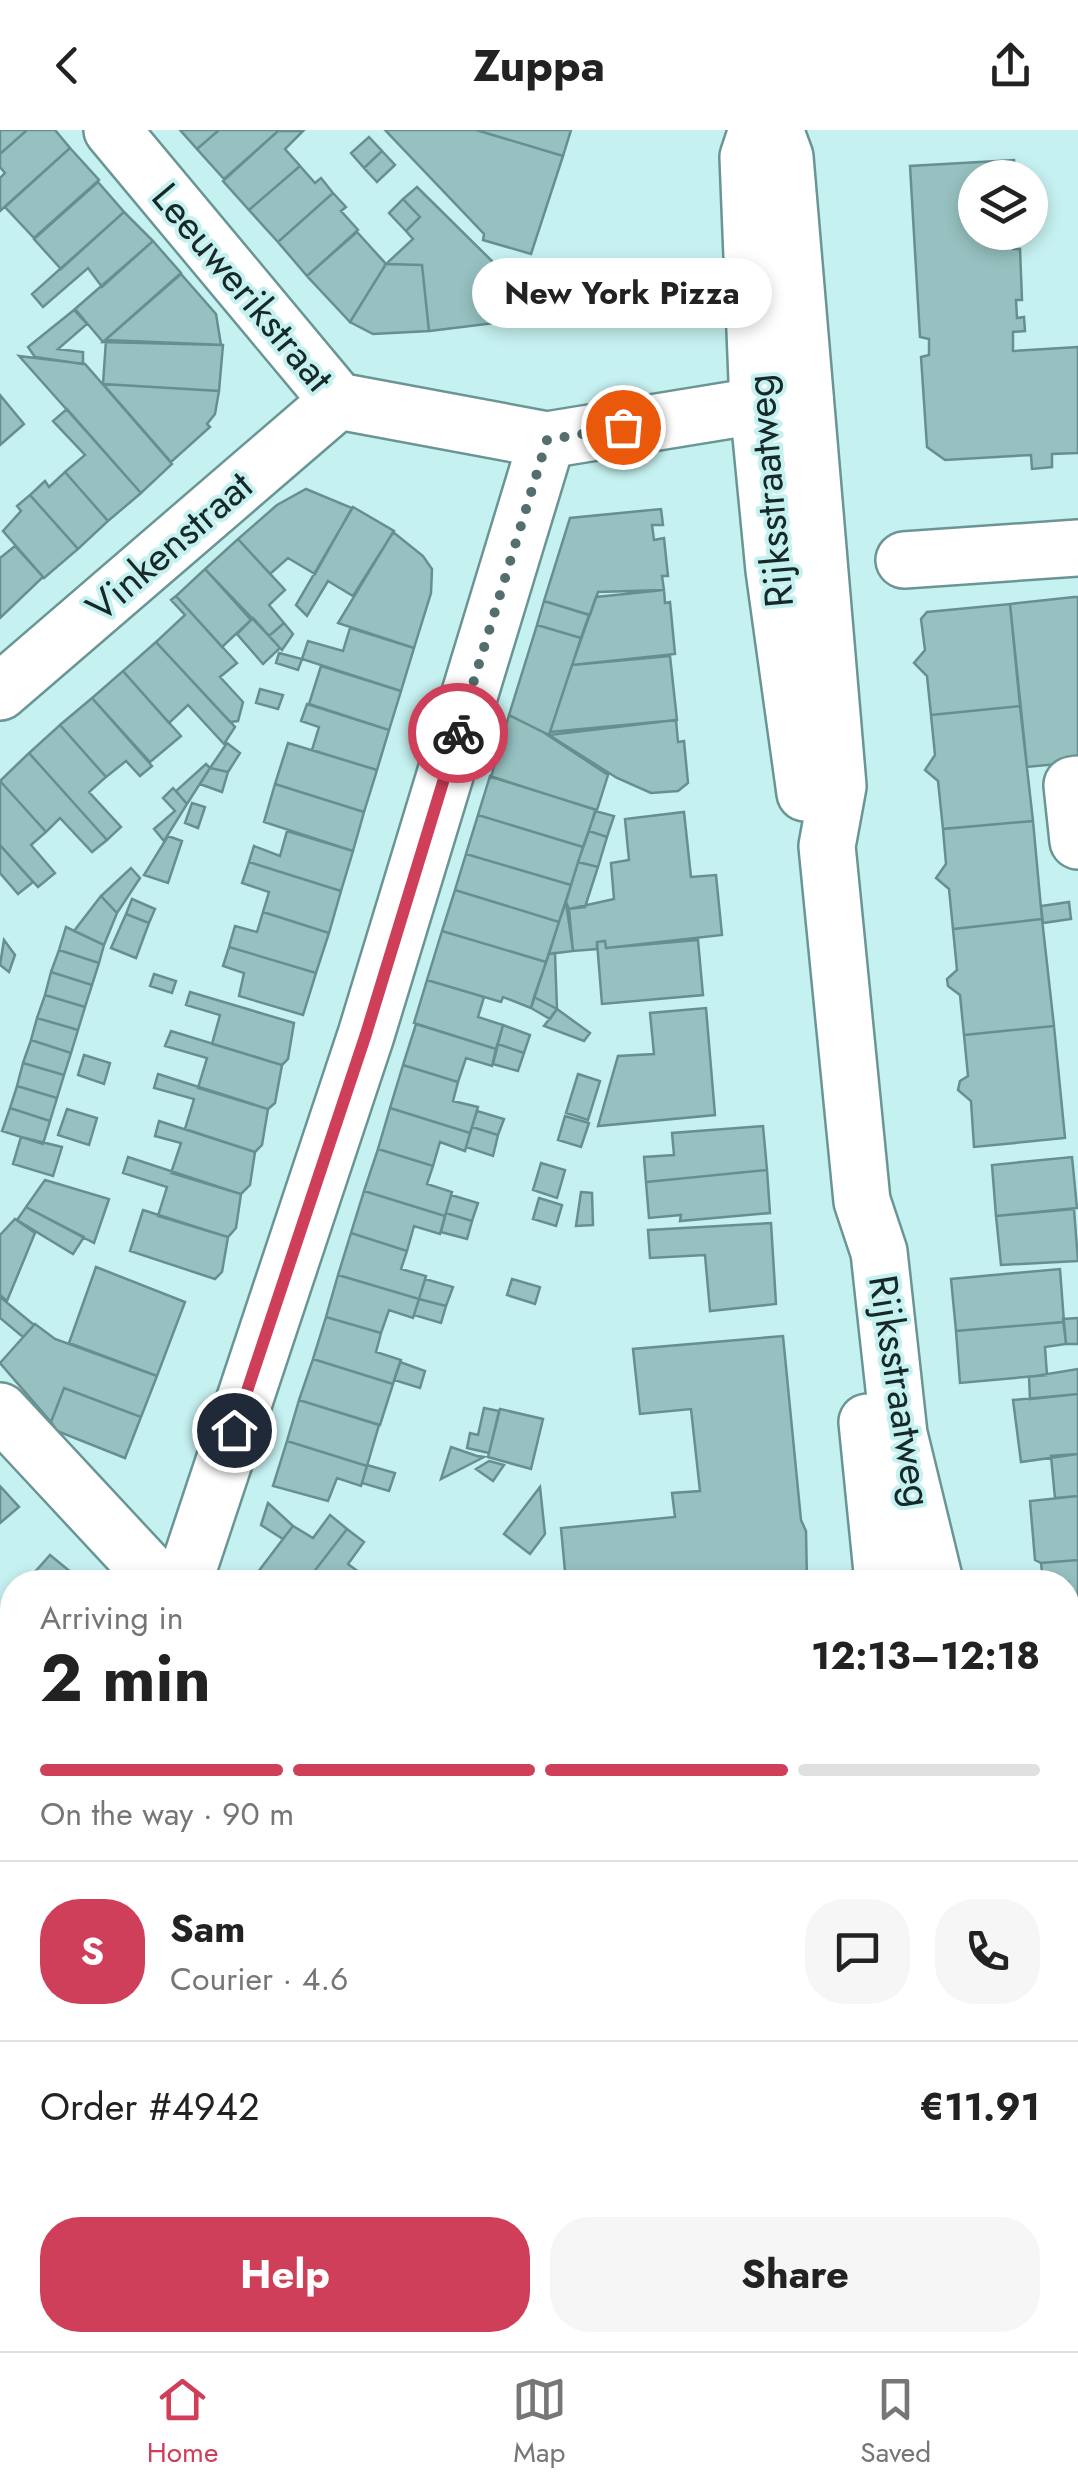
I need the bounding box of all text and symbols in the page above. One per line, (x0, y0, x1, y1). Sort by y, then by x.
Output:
text: Zuppa (473, 33, 605, 98)
icon: back (40, 38, 95, 93)
icon: share (983, 38, 1038, 93)
map controls (958, 160, 1048, 250)
button: layers (958, 160, 1048, 250)
street label: Leeuwerikstraat (138, 170, 348, 404)
callout: New York Pizza (473, 257, 773, 327)
text: New York Pizza (504, 270, 740, 316)
street label: Rijksstraatweg (730, 372, 808, 610)
pin (581, 385, 666, 470)
icon: bag (596, 400, 651, 455)
street label: Vinkenstraat (73, 457, 265, 635)
courier (408, 683, 508, 783)
icon: bike (431, 706, 486, 761)
street label: Rijksstraatweg (854, 1271, 948, 1511)
pin (192, 1388, 277, 1473)
icon: home (207, 1403, 262, 1458)
text: Arriving in (40, 1595, 184, 1641)
text: 12:13–12:18 (811, 1628, 1040, 1683)
text: 2 min (40, 1631, 211, 1725)
text: On the way · 90 m (40, 1791, 294, 1837)
button: chat (805, 1899, 910, 2004)
button: phone (935, 1899, 1040, 2004)
text: Sam (170, 1901, 245, 1956)
text: S (81, 1924, 104, 1979)
text: Courier · 4.6 (170, 1956, 348, 2002)
text: Order #4942 (40, 2079, 260, 2134)
text: €11.91 (919, 2079, 1040, 2134)
button: Help (40, 2217, 530, 2332)
button: Share (550, 2217, 1040, 2332)
tab: Home (147, 2372, 218, 2473)
tab: Map (512, 2372, 567, 2473)
tab: Saved (860, 2372, 931, 2473)

